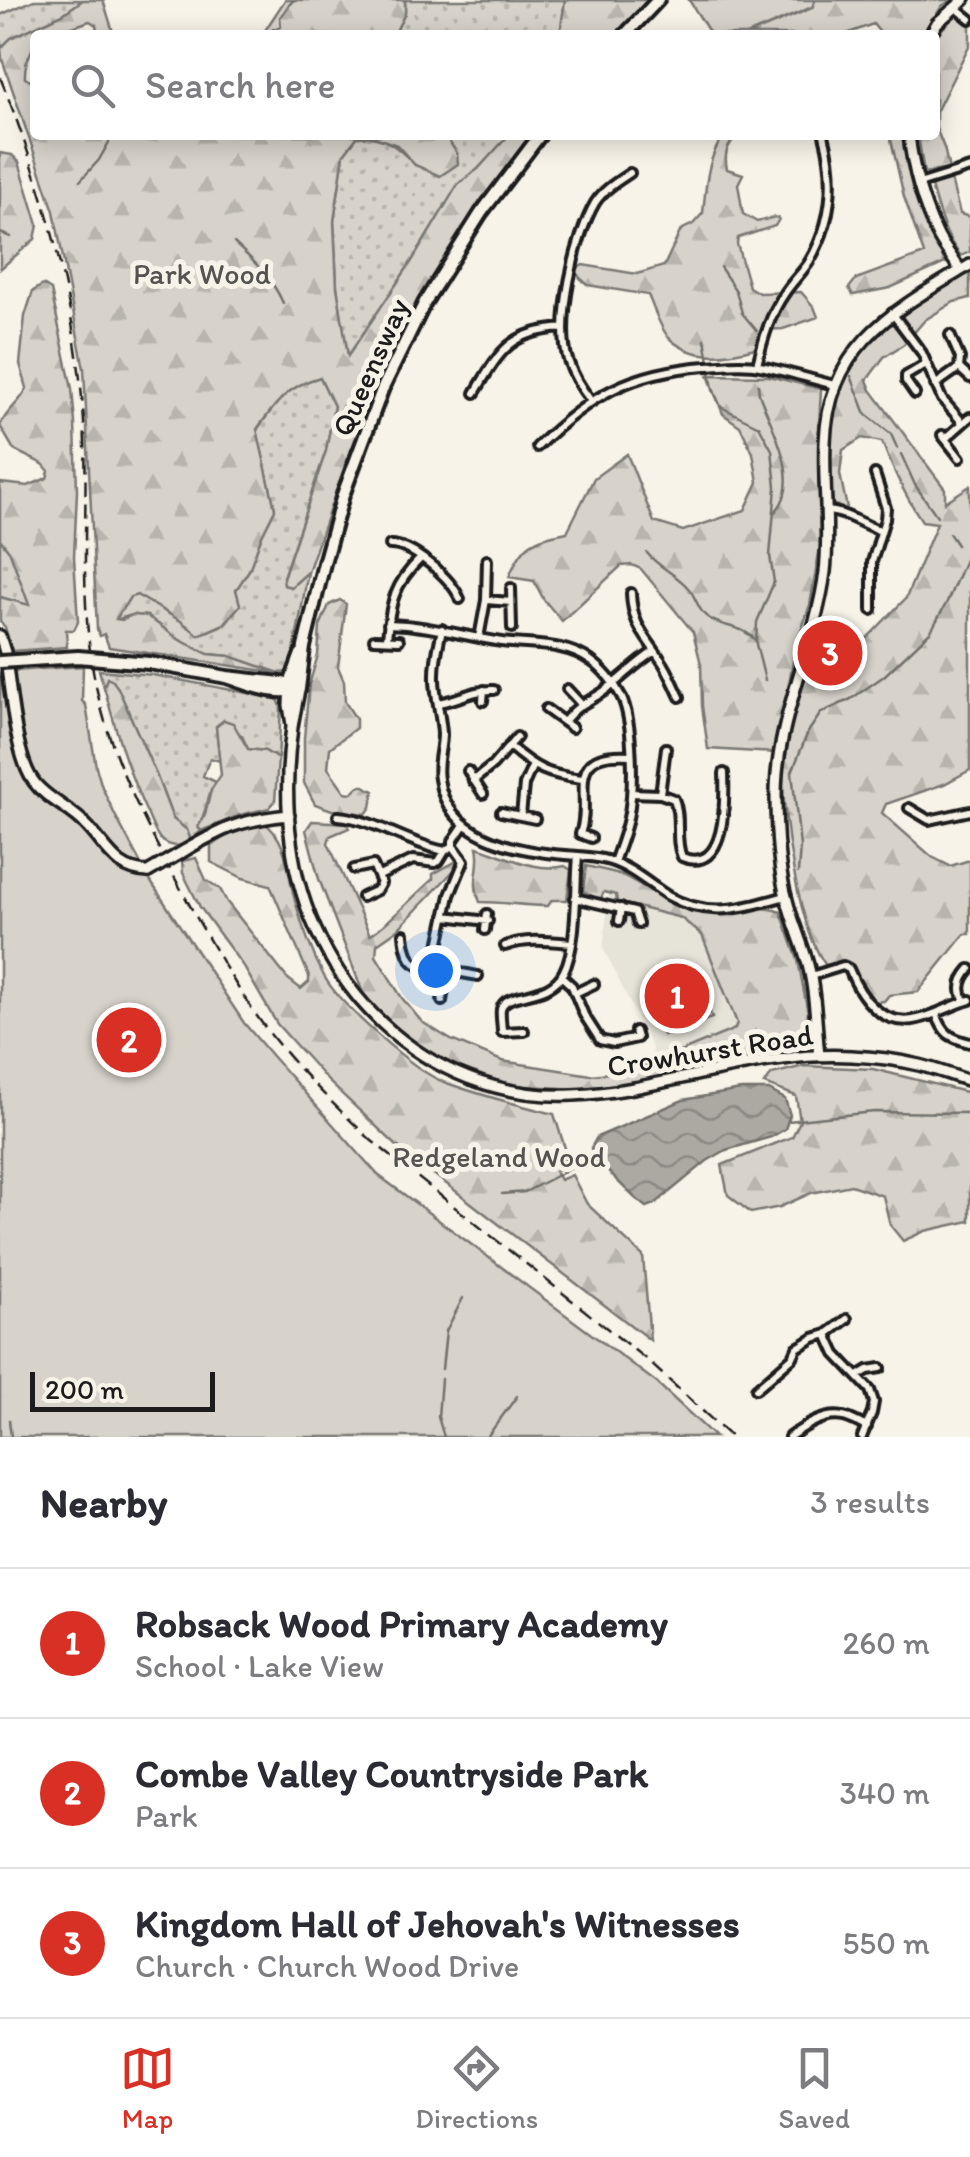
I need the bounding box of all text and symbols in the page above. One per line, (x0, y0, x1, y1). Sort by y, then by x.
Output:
search box (30, 30, 940, 140)
icon: search (65, 58, 120, 113)
text: Search here (145, 62, 336, 108)
park label: Park Wood (133, 255, 271, 292)
street label: Queensway (323, 292, 417, 442)
pin: 3 (798, 616, 862, 690)
your location (410, 945, 461, 996)
pin: 1 (644, 958, 710, 1034)
pin: 2 (96, 1002, 162, 1078)
street label: Crowhurst Road (604, 1015, 816, 1085)
park label: Redgeland Wood (392, 1138, 606, 1175)
scale bar (30, 1367, 215, 1412)
text: 200 m (45, 1372, 124, 1406)
text: Nearby (40, 1477, 167, 1528)
text: 3 results (810, 1483, 930, 1521)
text: Robsack Wood Primary Academy (135, 1601, 668, 1647)
text: 1 (65, 1624, 80, 1662)
text: 260 m (842, 1624, 930, 1662)
text: School · Lake View (135, 1647, 384, 1685)
text: Combe Valley Countryside Park (135, 1751, 648, 1797)
text: 2 (64, 1774, 81, 1812)
text: 340 m (840, 1774, 930, 1812)
text: Park (135, 1797, 198, 1835)
text: Kingdom Hall of Jehovah's Witnesses (135, 1901, 740, 1947)
text: 3 (64, 1924, 81, 1962)
text: 550 m (843, 1924, 930, 1962)
text: Church · Church Wood Drive (135, 1947, 519, 1985)
tab: Map (120, 2041, 175, 2135)
tab: Directions (415, 2041, 538, 2135)
tab: Saved (778, 2041, 850, 2135)

